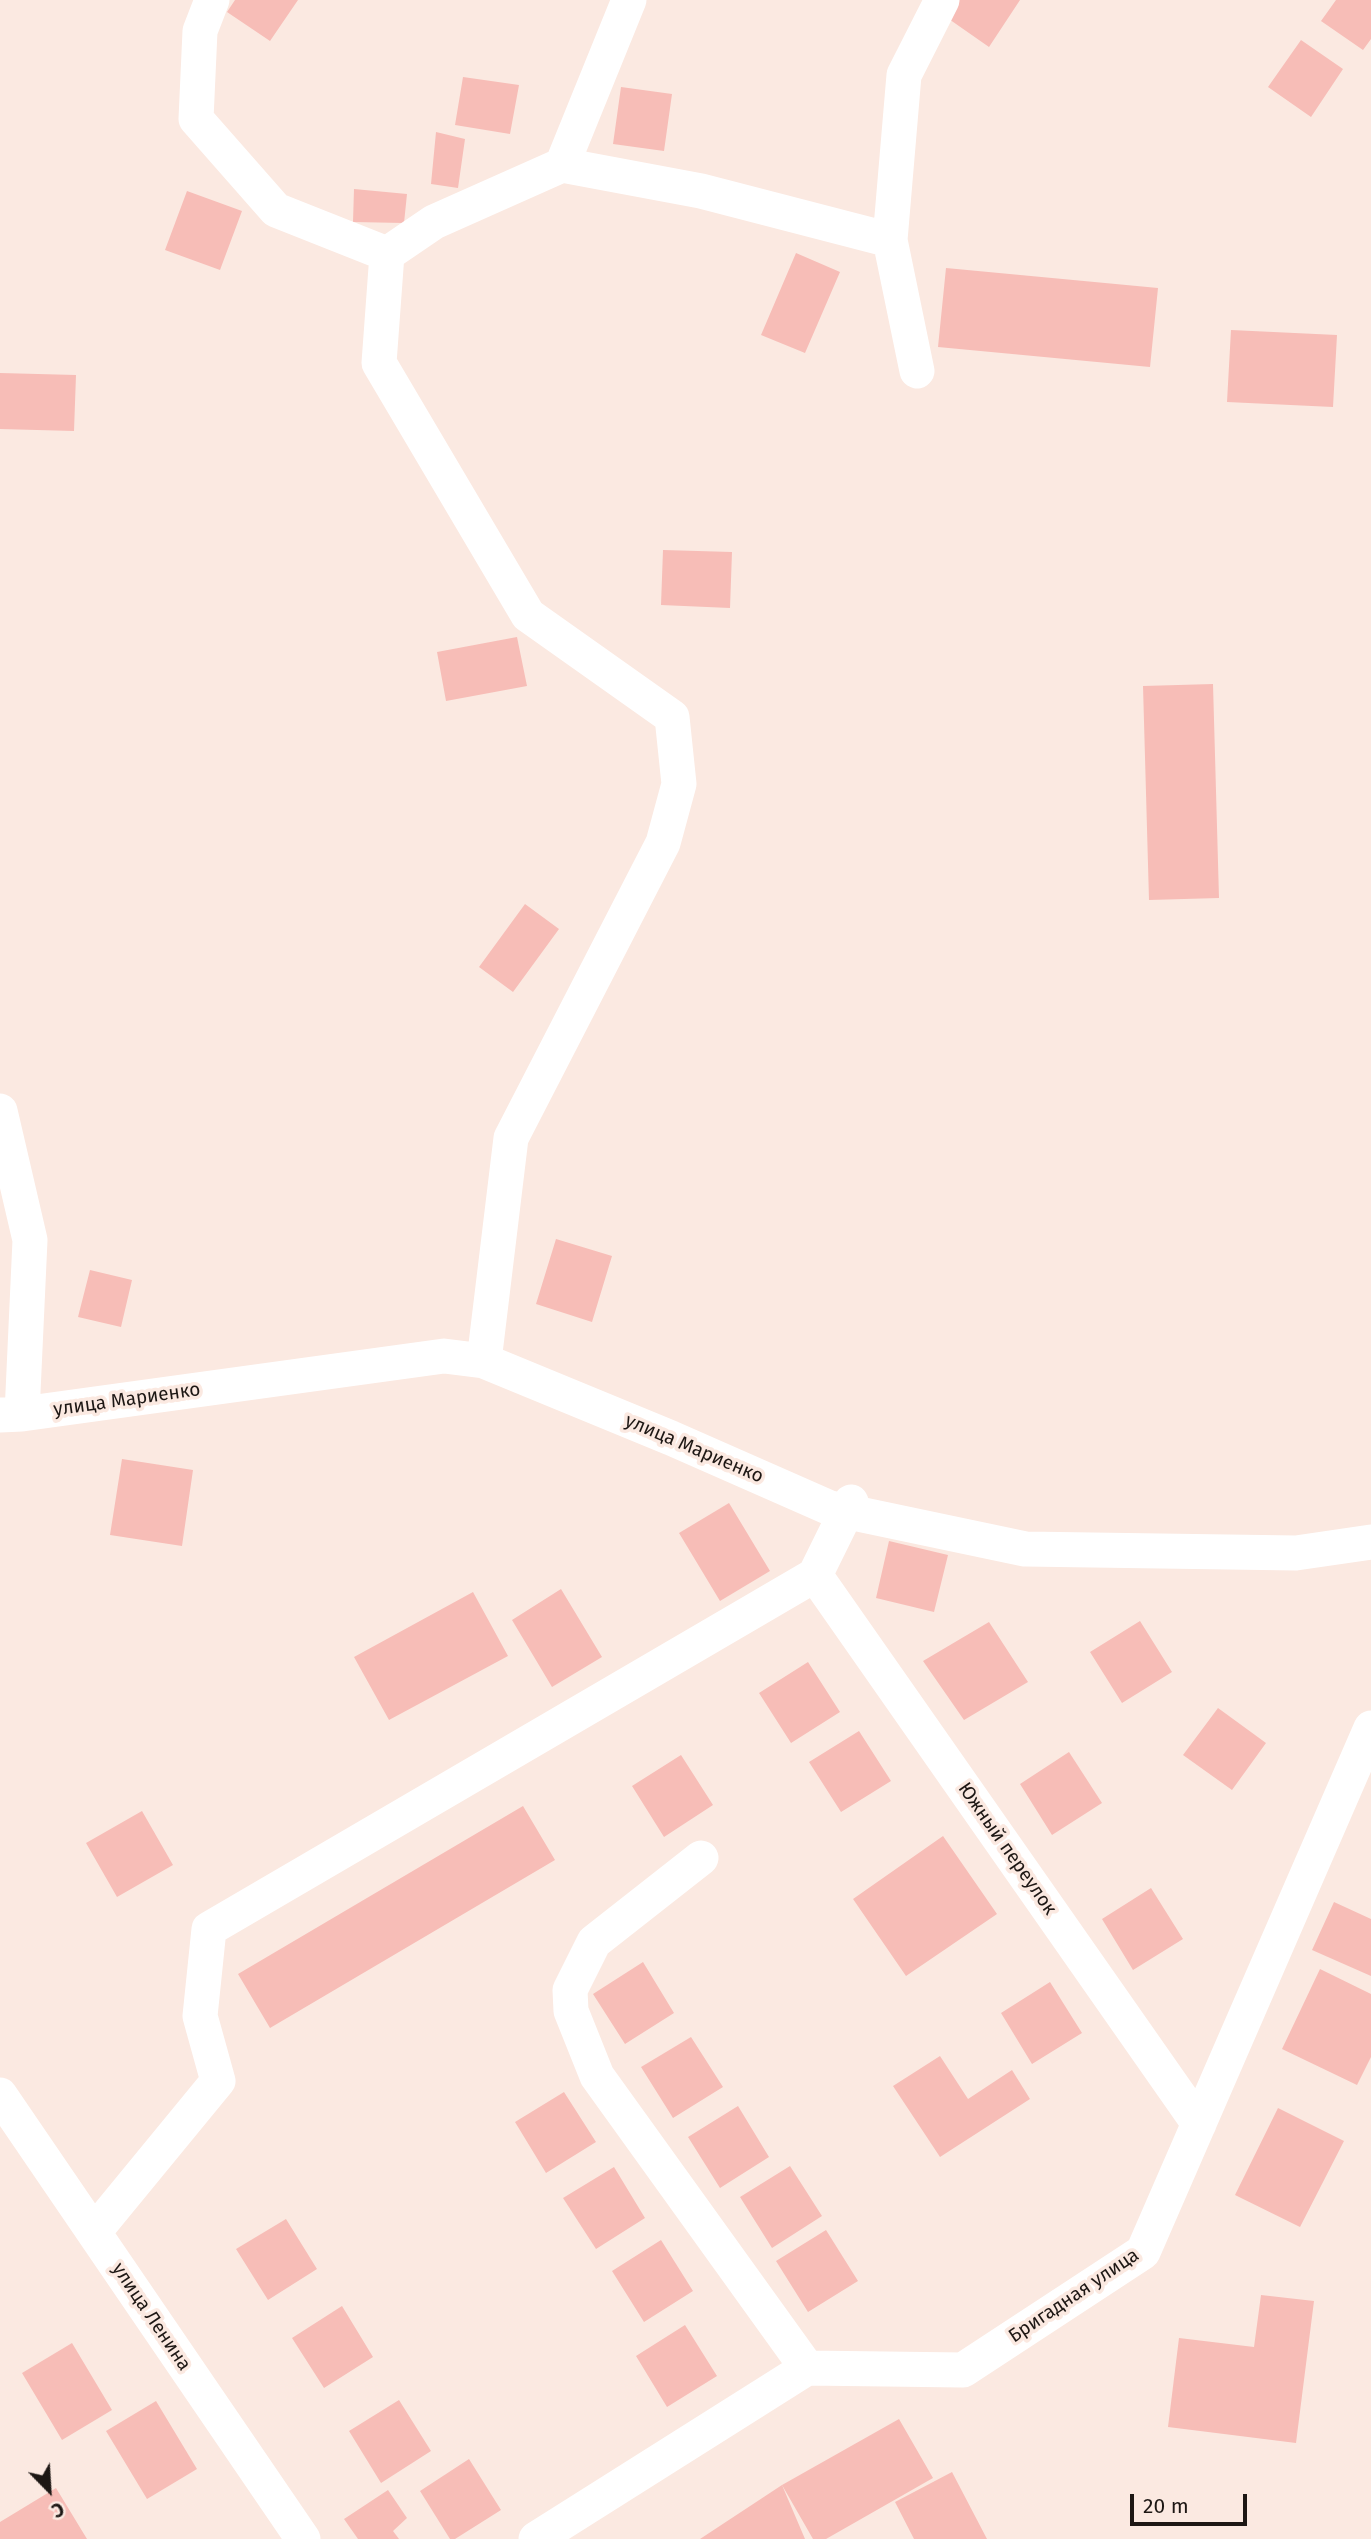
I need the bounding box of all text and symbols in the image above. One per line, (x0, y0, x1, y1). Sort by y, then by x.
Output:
street label: улица Мариенко (52, 1378, 202, 1422)
street label: улица Мариенко (621, 1410, 767, 1488)
street label: Южный переулок (953, 1778, 1061, 1920)
street label: Бригадная улица (1005, 2244, 1143, 2348)
street label: улица Ленина (107, 2259, 195, 2375)
north arrow (14, 2455, 84, 2525)
scale bar (1133, 2480, 1250, 2524)
text: 20 m (1143, 2493, 1189, 2519)
text: С (48, 2497, 67, 2522)

